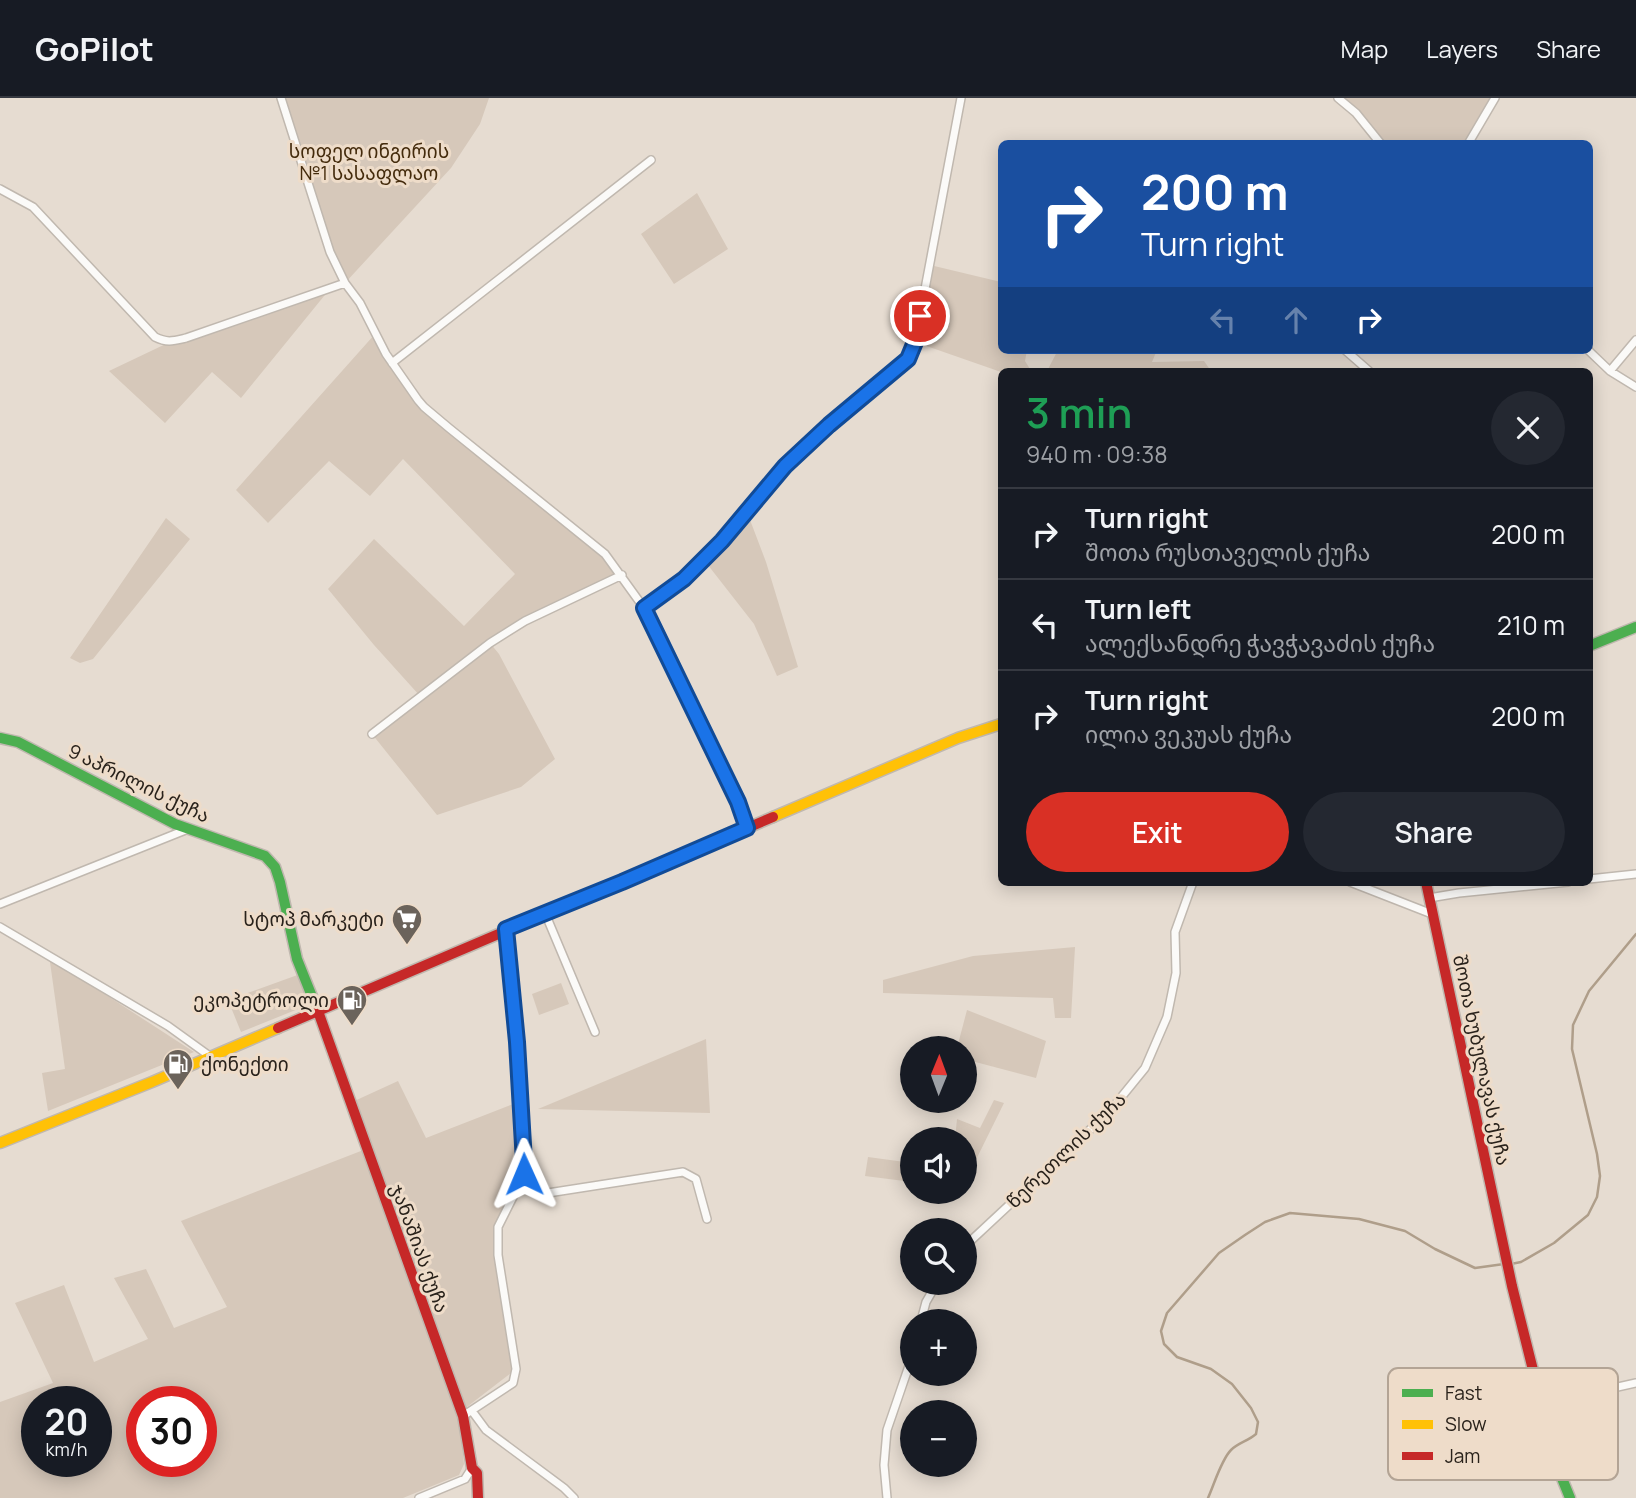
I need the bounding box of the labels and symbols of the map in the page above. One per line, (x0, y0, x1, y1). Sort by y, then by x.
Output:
park label: სოფელ ინგირის №1 სასაფლაო (289, 138, 449, 186)
pin (890, 286, 950, 346)
street label: 9 აპრილის ქუჩა (64, 737, 214, 829)
supermarket icon: სტოპ მარკეტი (390, 902, 424, 946)
place label: სტოპ მარკეტი (243, 906, 384, 932)
street label: შოთა ხუბულავას ქუჩა (1447, 952, 1517, 1168)
fuel station icon: ეკოპეტროლი (335, 983, 369, 1027)
place label: ეკოპეტროლი (193, 987, 329, 1013)
north arrow (900, 1036, 976, 1113)
fuel station icon: ქონექთი (161, 1047, 195, 1091)
place label: ქონექთი (201, 1051, 289, 1077)
street label: წერეთლის ქუჩა (1001, 1086, 1131, 1214)
position arrow (487, 1137, 561, 1211)
street label: ჯანაშიას ქუჩა (385, 1180, 455, 1316)
legend (1388, 1368, 1618, 1480)
text: Fast (1445, 1380, 1482, 1406)
speed limit sign: 30 (126, 1386, 217, 1477)
text: Slow (1445, 1411, 1487, 1437)
text: Jam (1445, 1443, 1480, 1469)

